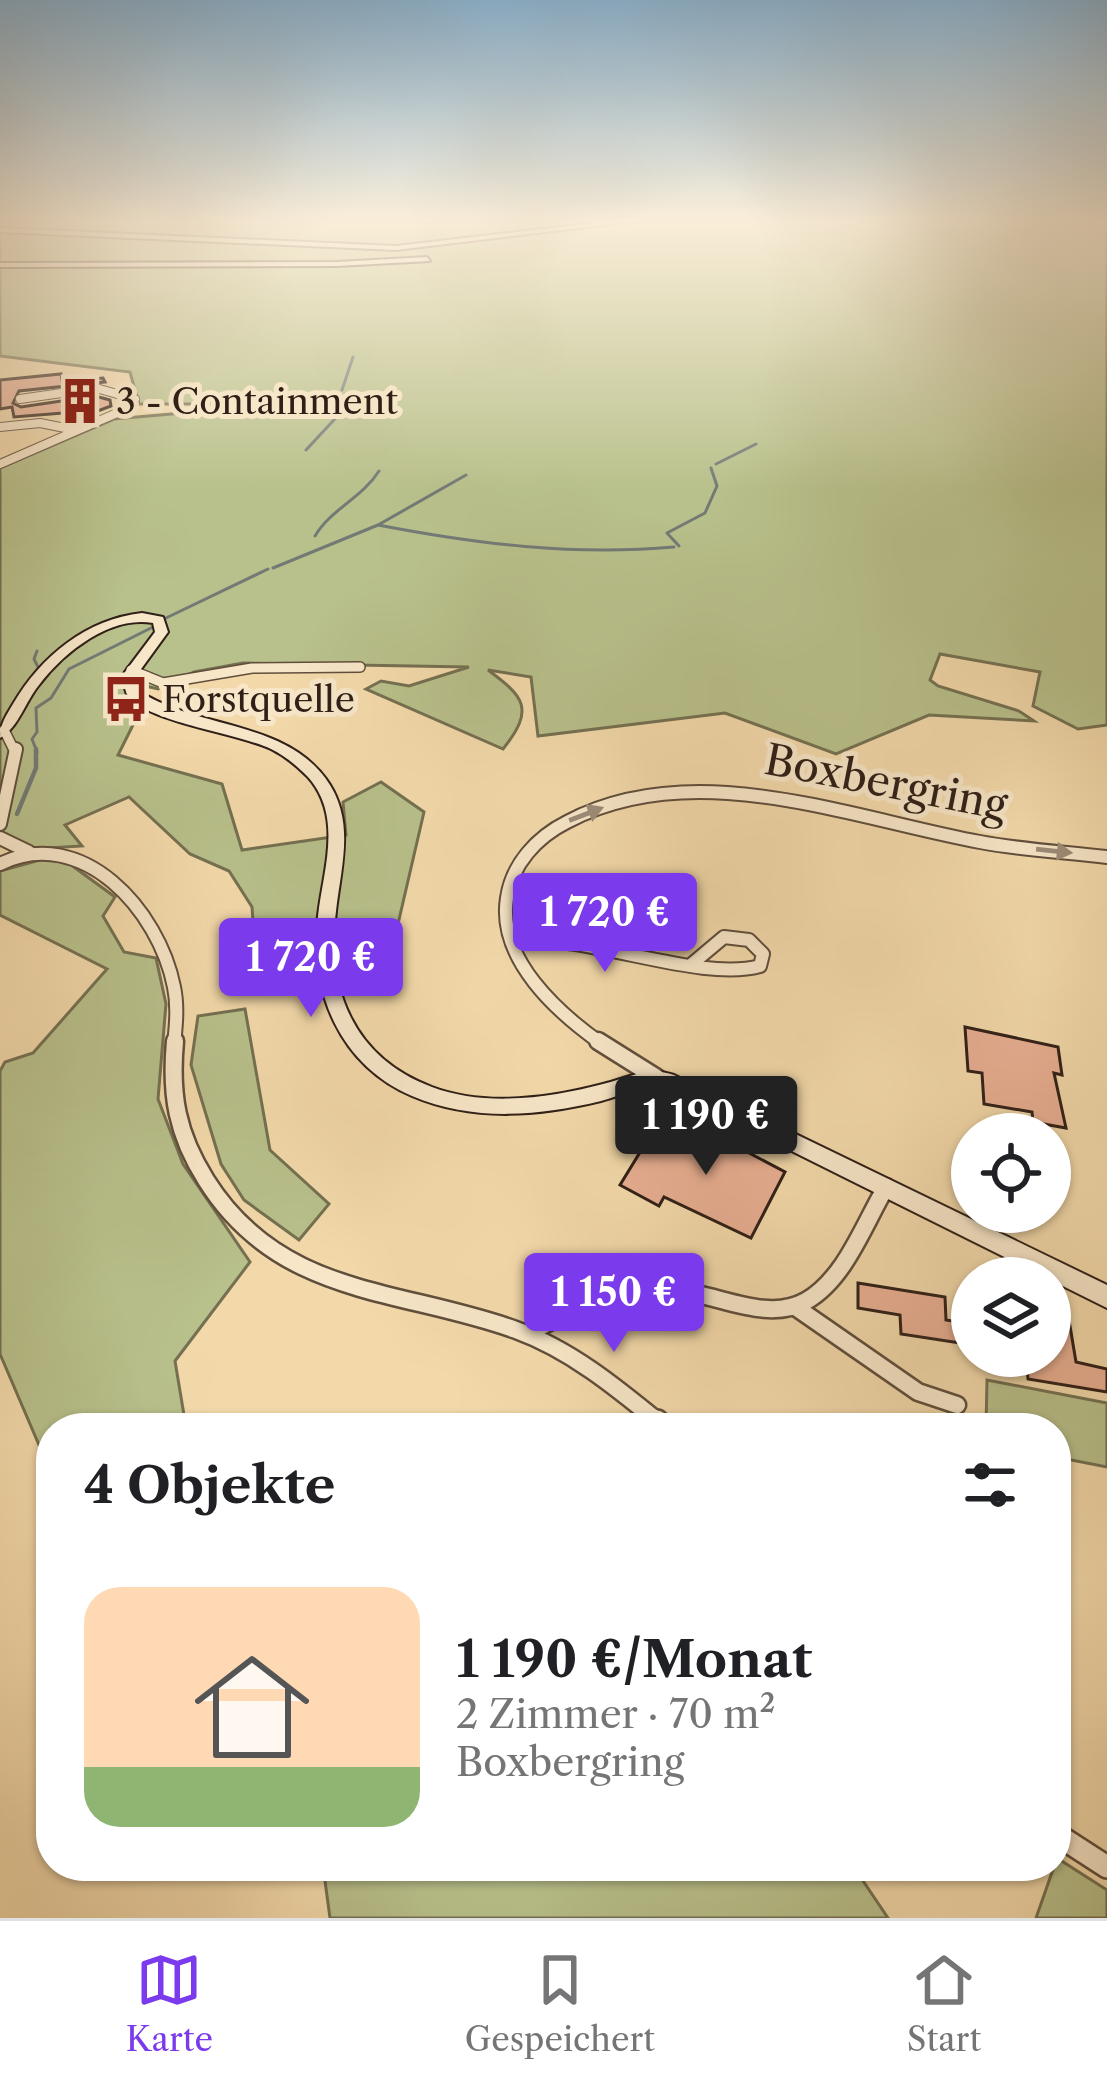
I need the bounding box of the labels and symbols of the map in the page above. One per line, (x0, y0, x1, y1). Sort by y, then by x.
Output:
building icon: 3 - Containment (55, 376, 105, 426)
place label: 3 - Containment (116, 379, 398, 423)
bus stop icon: Forstquelle (101, 674, 151, 724)
place label: Forstquelle (162, 677, 355, 721)
street label: Boxbergring (760, 733, 1012, 831)
one-way arrow (569, 803, 605, 822)
one-way arrow (1036, 842, 1074, 861)
pin: 1 720 € (494, 873, 716, 975)
pin: 1 720 € (200, 918, 422, 1020)
pin: 1 190 € (595, 1076, 817, 1178)
pin: 1 150 € (503, 1253, 725, 1355)

